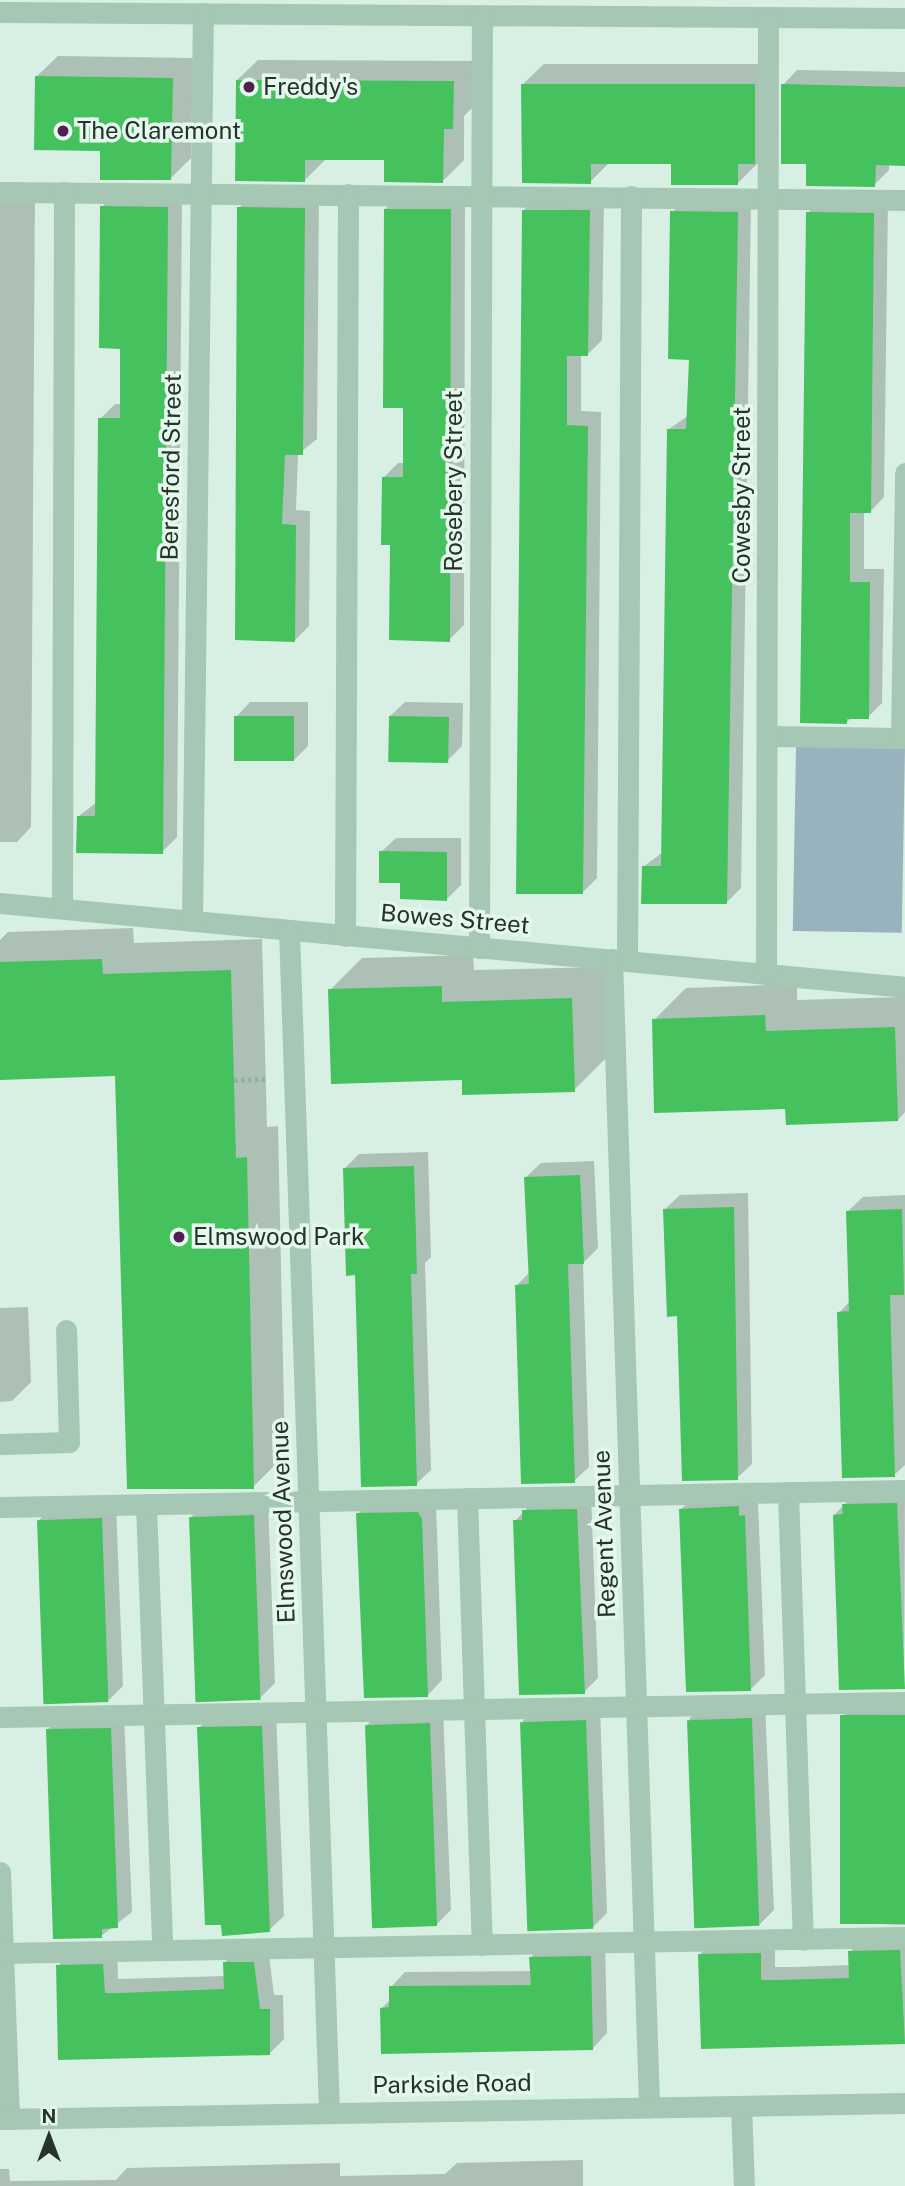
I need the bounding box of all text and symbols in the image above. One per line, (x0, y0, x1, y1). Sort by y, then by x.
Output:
place label: Freddy's (263, 73, 358, 101)
marker: Freddy's (241, 79, 257, 95)
place label: The Claremont (77, 117, 241, 145)
marker: The Claremont (55, 123, 71, 139)
street label: Beresford Street (155, 373, 187, 561)
street label: Rosebery Street (440, 390, 468, 572)
street label: Cowesby Street (728, 407, 756, 583)
street label: Bowes Street (379, 898, 531, 940)
place label: Elmswood Park (193, 1223, 364, 1251)
marker: Elmswood Park (171, 1229, 187, 1245)
street label: Elmswood Avenue (265, 1420, 301, 1624)
street label: Regent Avenue (587, 1449, 621, 1619)
street label: Parkside Road (372, 2068, 532, 2100)
north arrow (14, 2102, 84, 2172)
text: N (42, 2105, 56, 2127)

